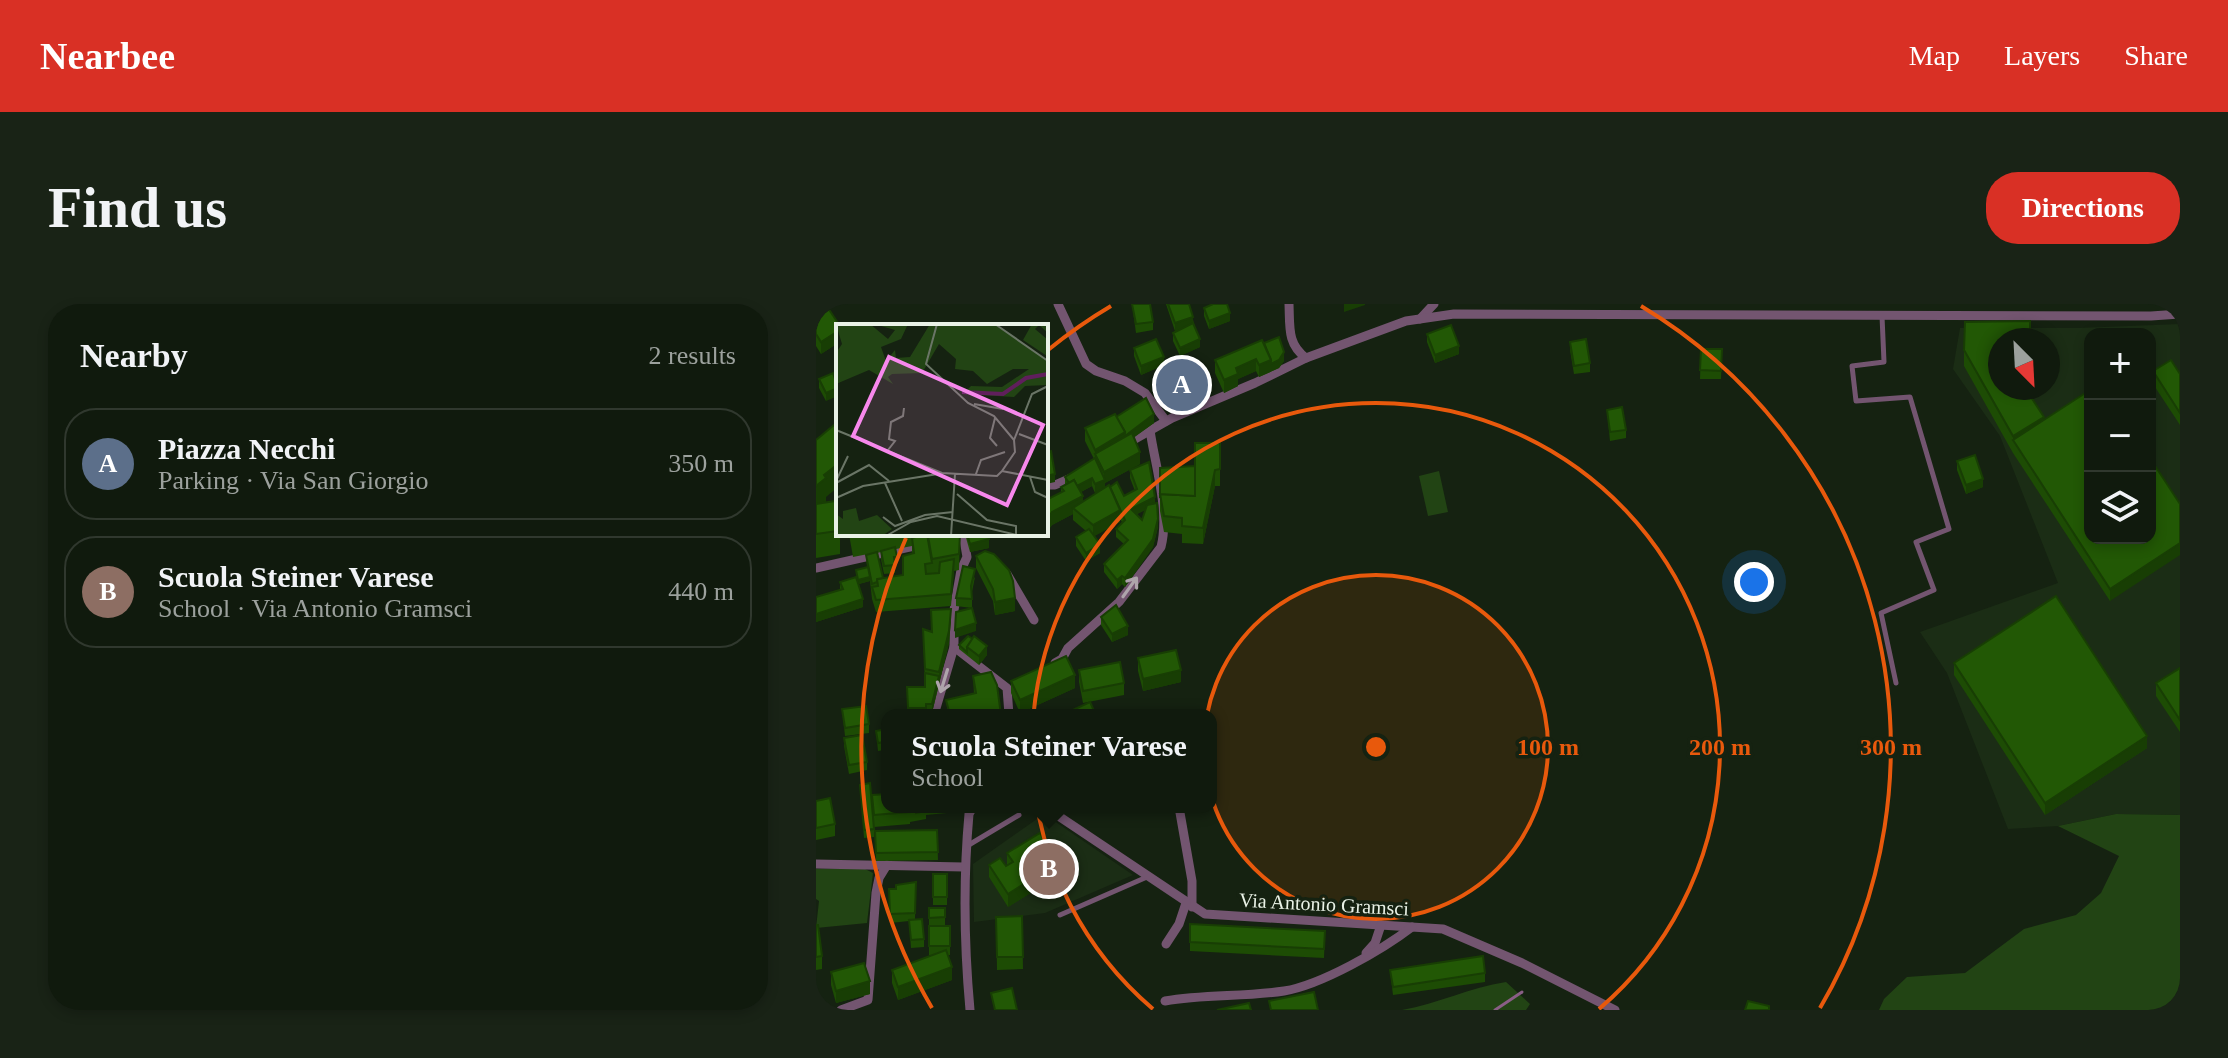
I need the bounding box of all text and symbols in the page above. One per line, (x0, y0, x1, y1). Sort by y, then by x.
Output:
text: Nearbee (40, 35, 175, 77)
text: Map (1909, 40, 1960, 71)
text: Layers (2004, 40, 2080, 71)
text: Share (2124, 40, 2188, 71)
button: Directions (1986, 172, 2180, 244)
text: Find us (48, 177, 227, 239)
inset map (836, 324, 1048, 536)
north arrow (1988, 328, 2060, 400)
map controls (2084, 328, 2156, 544)
button: + (2084, 328, 2156, 400)
text: Nearby (80, 337, 188, 374)
text: 2 results (649, 341, 736, 370)
pin: A (1156, 355, 1208, 415)
button: − (2084, 400, 2156, 472)
text: Piazza Necchi (158, 432, 335, 465)
text: A (99, 449, 117, 478)
text: 350 m (668, 449, 734, 478)
text: Parking · Via San Giorgio (158, 466, 428, 495)
button: layers (2084, 472, 2156, 544)
text: Scuola Steiner Varese (158, 560, 434, 593)
your location (1734, 562, 1774, 602)
text: B (99, 577, 117, 606)
text: 440 m (668, 577, 734, 606)
one-way arrow (1122, 577, 1138, 599)
text: School · Via Antonio Gramsci (158, 594, 472, 623)
one-way arrow (936, 668, 950, 693)
popup (881, 709, 1217, 813)
text: Scuola Steiner Varese (911, 729, 1187, 762)
centre of rings (1362, 733, 1390, 761)
text: 100 m (1517, 734, 1579, 760)
text: 200 m (1689, 734, 1751, 760)
text: 300 m (1860, 734, 1922, 760)
text: School (911, 763, 983, 792)
pin: B (1023, 839, 1075, 899)
street label: Via Antonio Gramsci (1239, 889, 1410, 919)

